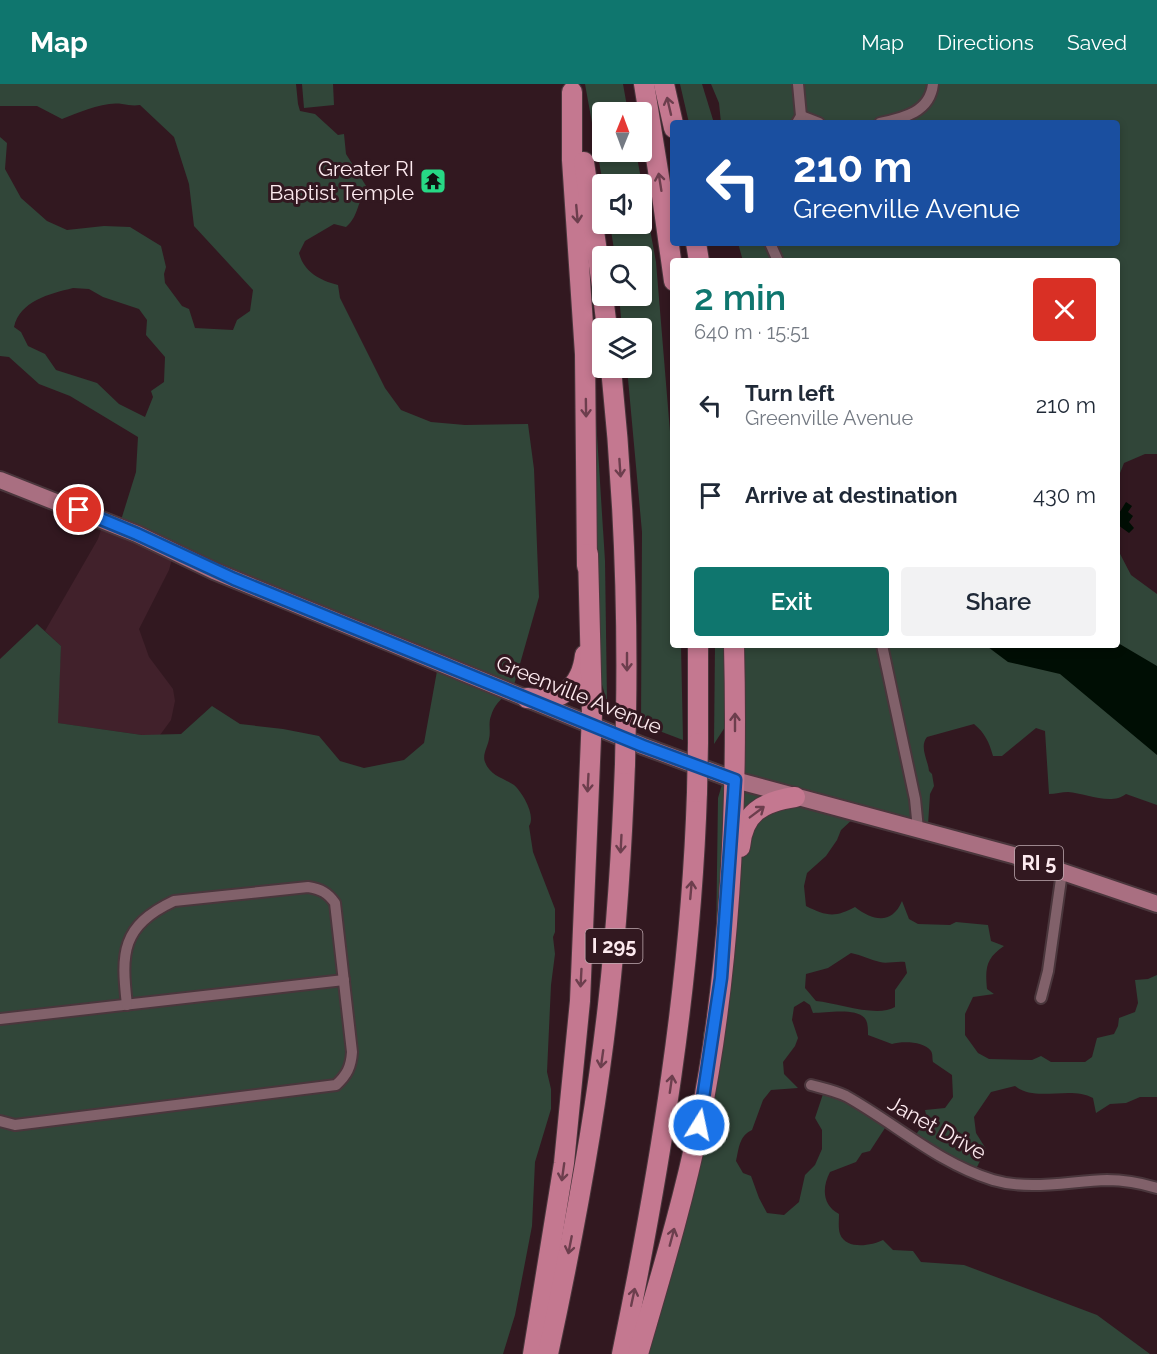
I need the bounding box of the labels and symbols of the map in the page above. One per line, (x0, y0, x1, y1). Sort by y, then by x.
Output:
one-way arrow (662, 97, 674, 116)
north arrow (592, 102, 652, 162)
place label: Greater RI Baptist Temple (269, 156, 414, 205)
temple icon: Greater RI Baptist Temple (418, 166, 448, 196)
one-way arrow (655, 172, 666, 192)
one-way arrow (572, 203, 583, 223)
one-way arrow (580, 398, 592, 418)
one-way arrow (615, 457, 626, 477)
pin (53, 484, 104, 535)
street label: Greenville Avenue (493, 650, 666, 739)
one-way arrow (621, 652, 633, 672)
one-way arrow (729, 712, 741, 732)
one-way arrow (582, 772, 594, 792)
one-way arrow (748, 806, 764, 818)
one-way arrow (616, 833, 627, 853)
road number: RI 5 (1015, 846, 1063, 880)
one-way arrow (686, 881, 697, 901)
road number: I 295 (586, 929, 642, 963)
one-way arrow (575, 967, 586, 987)
one-way arrow (596, 1048, 607, 1068)
one-way arrow (665, 1075, 676, 1094)
street label: Janet Drive (884, 1090, 991, 1165)
position arrow (667, 1093, 731, 1157)
one-way arrow (558, 1161, 569, 1181)
one-way arrow (667, 1228, 678, 1247)
one-way arrow (564, 1235, 575, 1255)
one-way arrow (628, 1287, 640, 1306)

